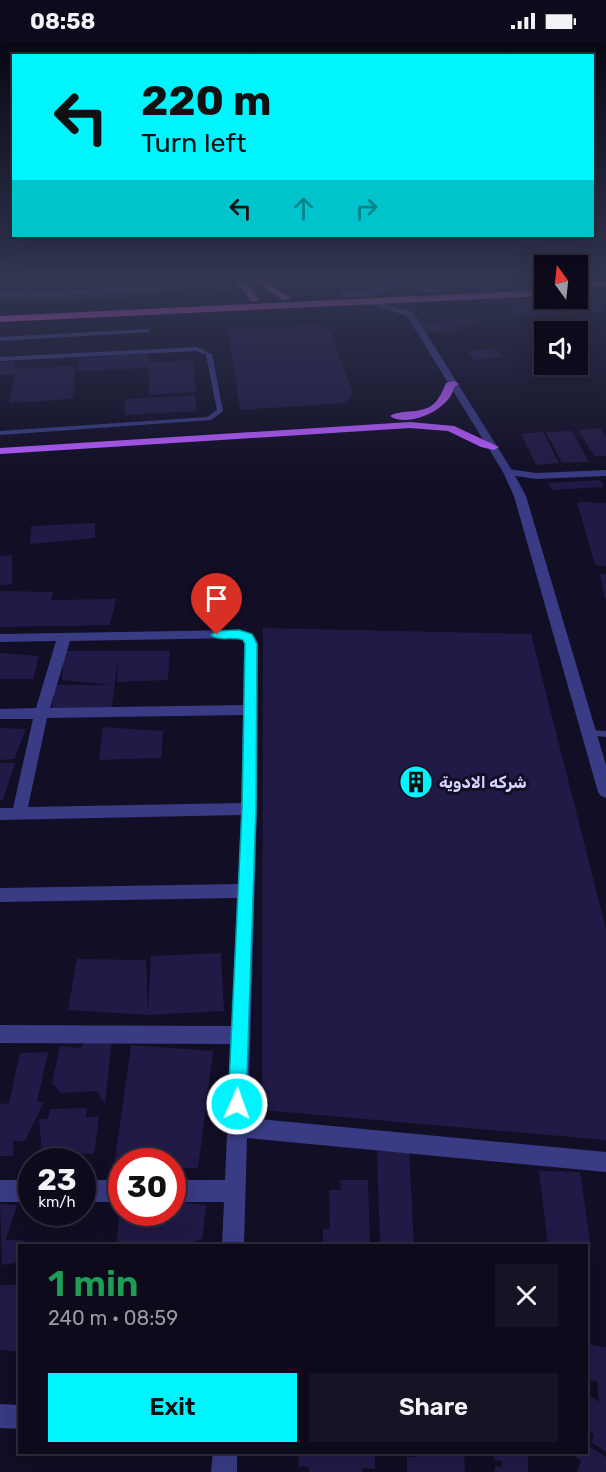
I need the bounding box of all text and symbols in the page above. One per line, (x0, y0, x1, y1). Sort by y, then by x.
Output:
text: 08:58 (30, 8, 95, 35)
text: 220 m (141, 76, 272, 126)
icon: left (42, 78, 120, 156)
text: Turn left (141, 127, 246, 159)
icon: left (224, 192, 257, 225)
icon: ahead (287, 192, 320, 225)
icon: right (350, 192, 383, 225)
north arrow (534, 255, 588, 309)
map controls (534, 255, 588, 375)
button: sound (534, 321, 588, 375)
pin (191, 573, 242, 635)
icon: arrive (200, 582, 233, 615)
building icon: شركه الادوية (398, 764, 434, 800)
place label: شركه الادوية (439, 773, 527, 792)
position arrow (205, 1072, 269, 1136)
speed limit sign: 30 (108, 1148, 186, 1226)
text: 23 (37, 1162, 77, 1198)
text: km/h (38, 1193, 76, 1211)
text: 1 min (48, 1262, 139, 1305)
button: close (495, 1264, 558, 1327)
text: 240 m · 08:59 (48, 1306, 178, 1330)
button: Exit (48, 1373, 297, 1442)
button: Share (309, 1373, 558, 1442)

